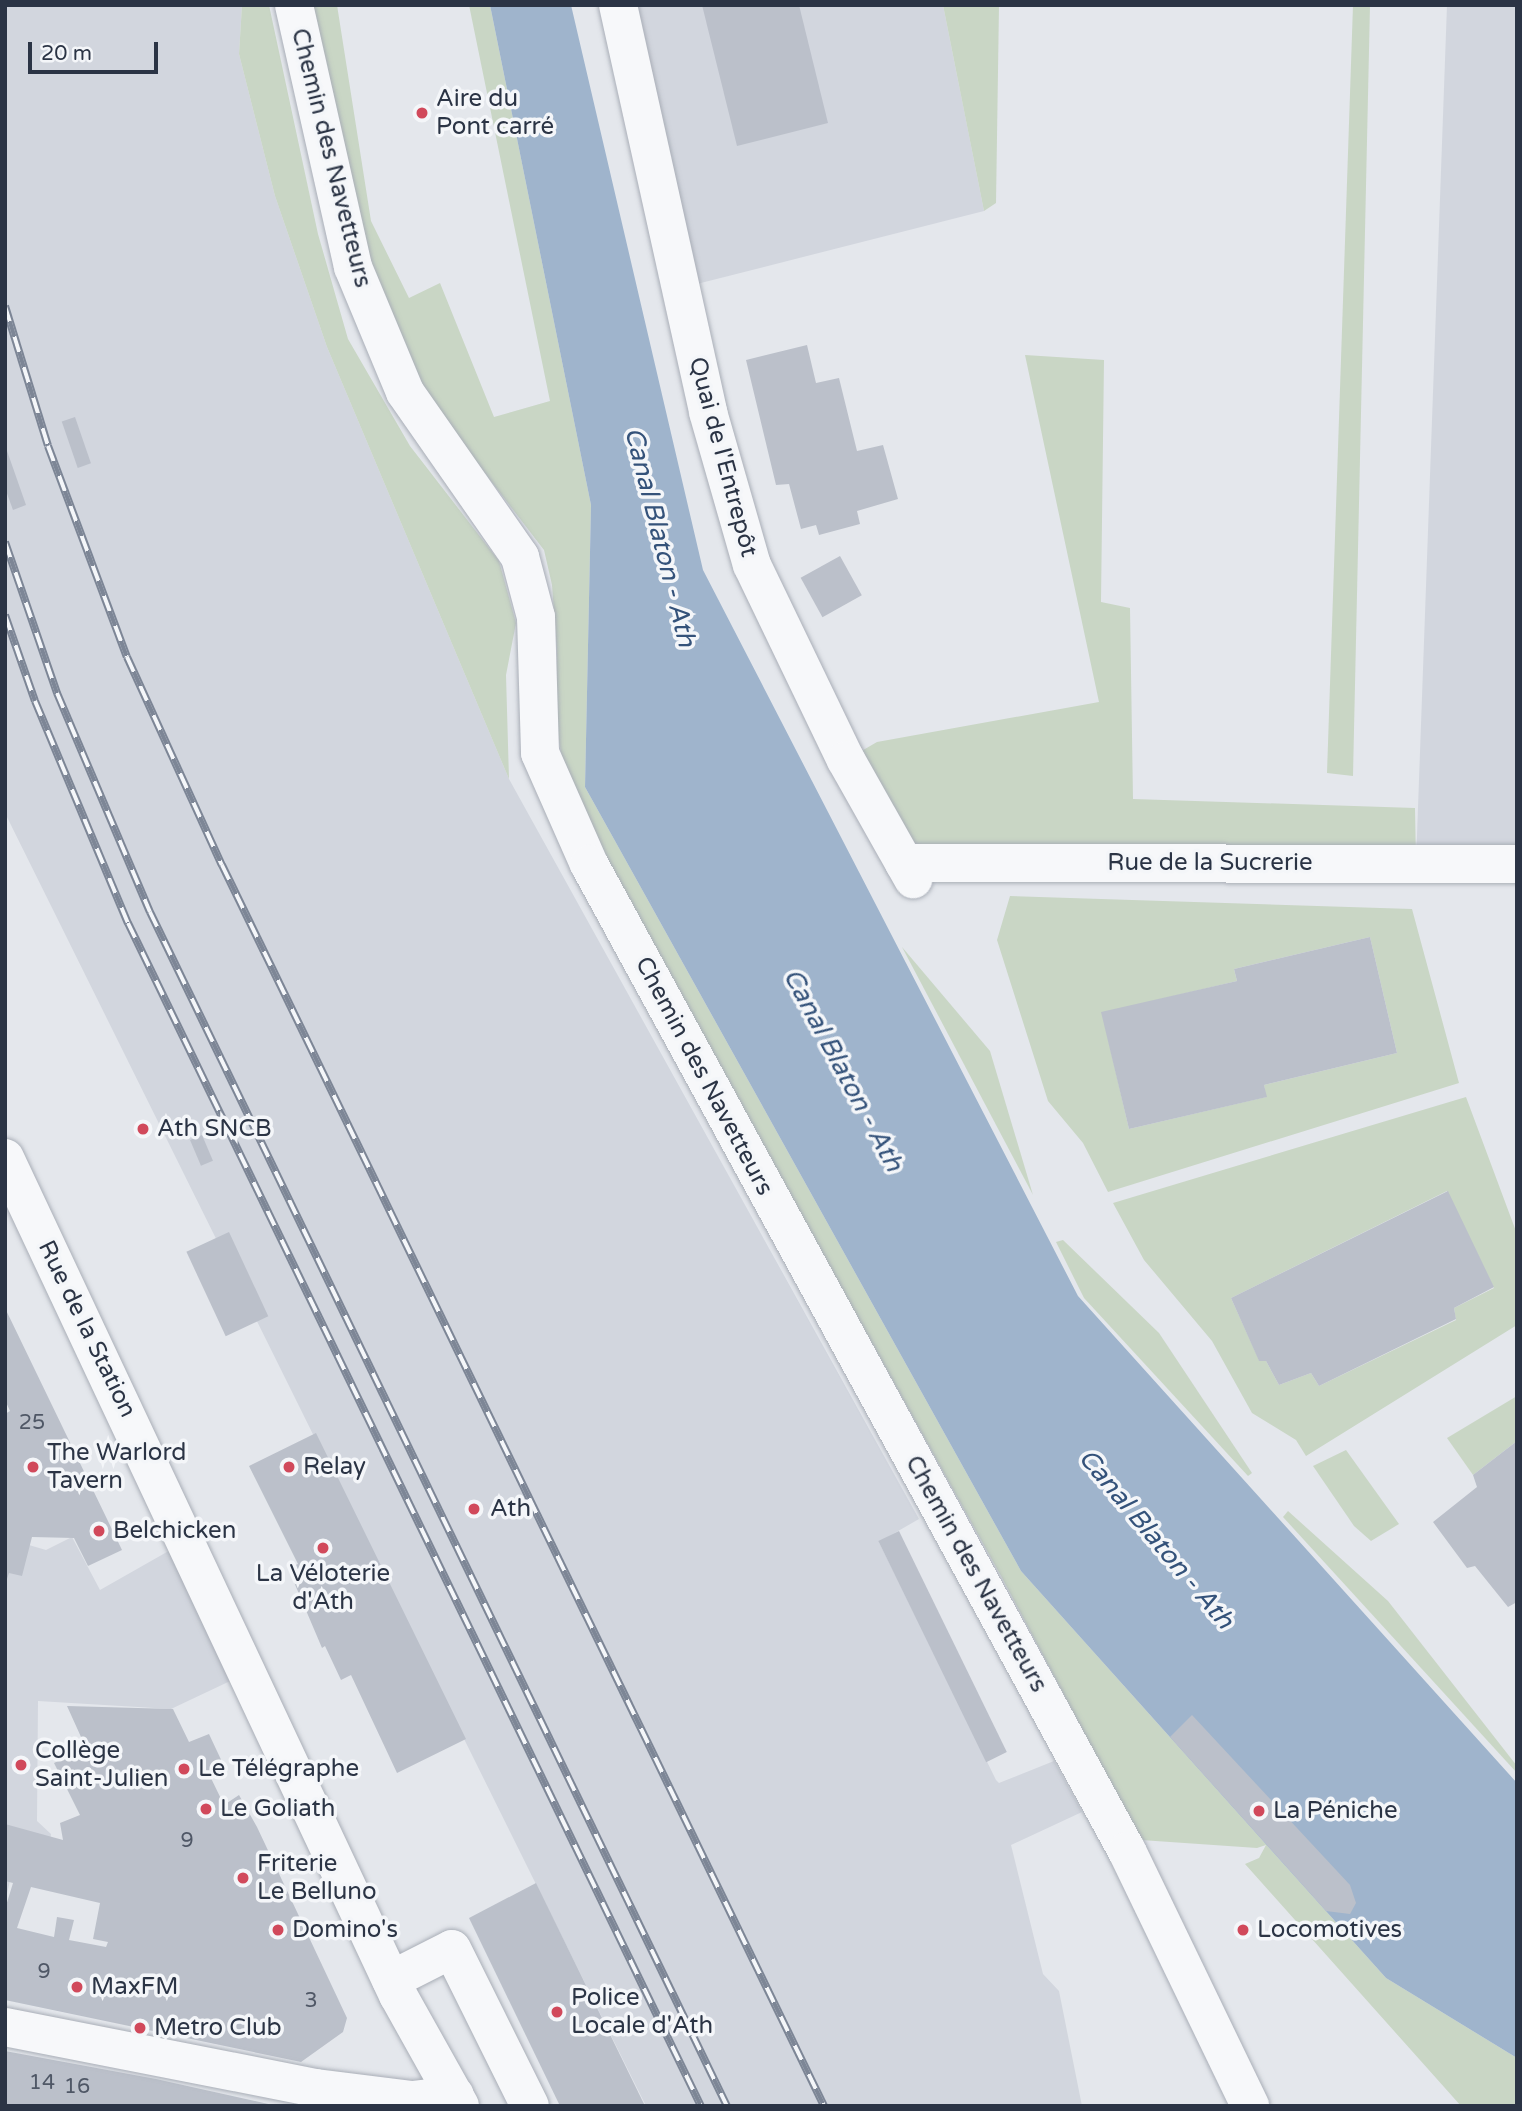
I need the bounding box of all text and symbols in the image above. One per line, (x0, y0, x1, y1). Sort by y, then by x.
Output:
street label: Chemin des Navetteurs (285, 25, 377, 291)
scale bar (32, 28, 161, 72)
text: 20 m (41, 41, 92, 66)
place label: Aire du Pont carré (436, 85, 554, 141)
marker: Aire du Pont carré (414, 105, 430, 121)
street label: Quai de l'Entrepôt (682, 354, 764, 560)
water label: Canal Blaton - Ath (618, 424, 702, 650)
street label: Rue de la Sucrerie (1107, 849, 1313, 877)
street label: Chemin des Navetteurs (629, 952, 779, 1200)
water label: Canal Blaton - Ath (776, 963, 910, 1177)
place label: Ath SNCB (157, 1115, 272, 1143)
marker: Ath SNCB (135, 1121, 151, 1137)
street label: Rue de la Station (32, 1236, 142, 1422)
house number: 25 (19, 1410, 45, 1436)
place label: The Warlord Tavern (47, 1439, 186, 1495)
water label: Canal Blaton - Ath (1072, 1443, 1240, 1635)
street label: Chemin des Navetteurs (899, 1451, 1053, 1697)
place label: Relay (303, 1453, 366, 1481)
marker: The Warlord Tavern (25, 1459, 41, 1475)
marker: Relay (281, 1459, 297, 1475)
place label: Ath (490, 1495, 531, 1523)
marker: Ath (464, 1499, 484, 1519)
place label: Belchicken (113, 1517, 236, 1545)
marker: Belchicken (91, 1523, 107, 1539)
marker: La Véloterie d'Ath (315, 1540, 331, 1556)
place label: La Véloterie d'Ath (256, 1560, 390, 1616)
place label: Collège Saint-Julien (35, 1737, 168, 1793)
place label: Le Télégraphe (198, 1755, 359, 1783)
marker: Collège Saint-Julien (13, 1757, 29, 1773)
marker: Le Télégraphe (176, 1761, 192, 1777)
place label: Le Goliath (220, 1795, 335, 1823)
place label: La Péniche (1273, 1797, 1398, 1825)
marker: Le Goliath (198, 1801, 214, 1817)
marker: La Péniche (1251, 1803, 1267, 1819)
house number: 9 (180, 1828, 194, 1854)
place label: Friterie Le Belluno (257, 1850, 377, 1906)
marker: Friterie Le Belluno (235, 1870, 251, 1886)
place label: Domino's (292, 1916, 398, 1944)
place label: Locomotives (1257, 1916, 1402, 1944)
marker: Domino's (270, 1922, 286, 1938)
marker: Locomotives (1235, 1922, 1251, 1938)
house number: 9 (37, 1959, 51, 1985)
place label: MaxFM (91, 1973, 178, 2001)
marker: MaxFM (69, 1979, 85, 1995)
place label: Police Locale d'Ath (571, 1984, 713, 2040)
house number: 3 (304, 1988, 318, 2014)
marker: Police Locale d'Ath (549, 2004, 565, 2020)
place label: Metro Club (154, 2014, 282, 2042)
marker: Metro Club (132, 2020, 148, 2036)
house number: 14 (29, 2070, 55, 2096)
house number: 16 (64, 2074, 90, 2100)

